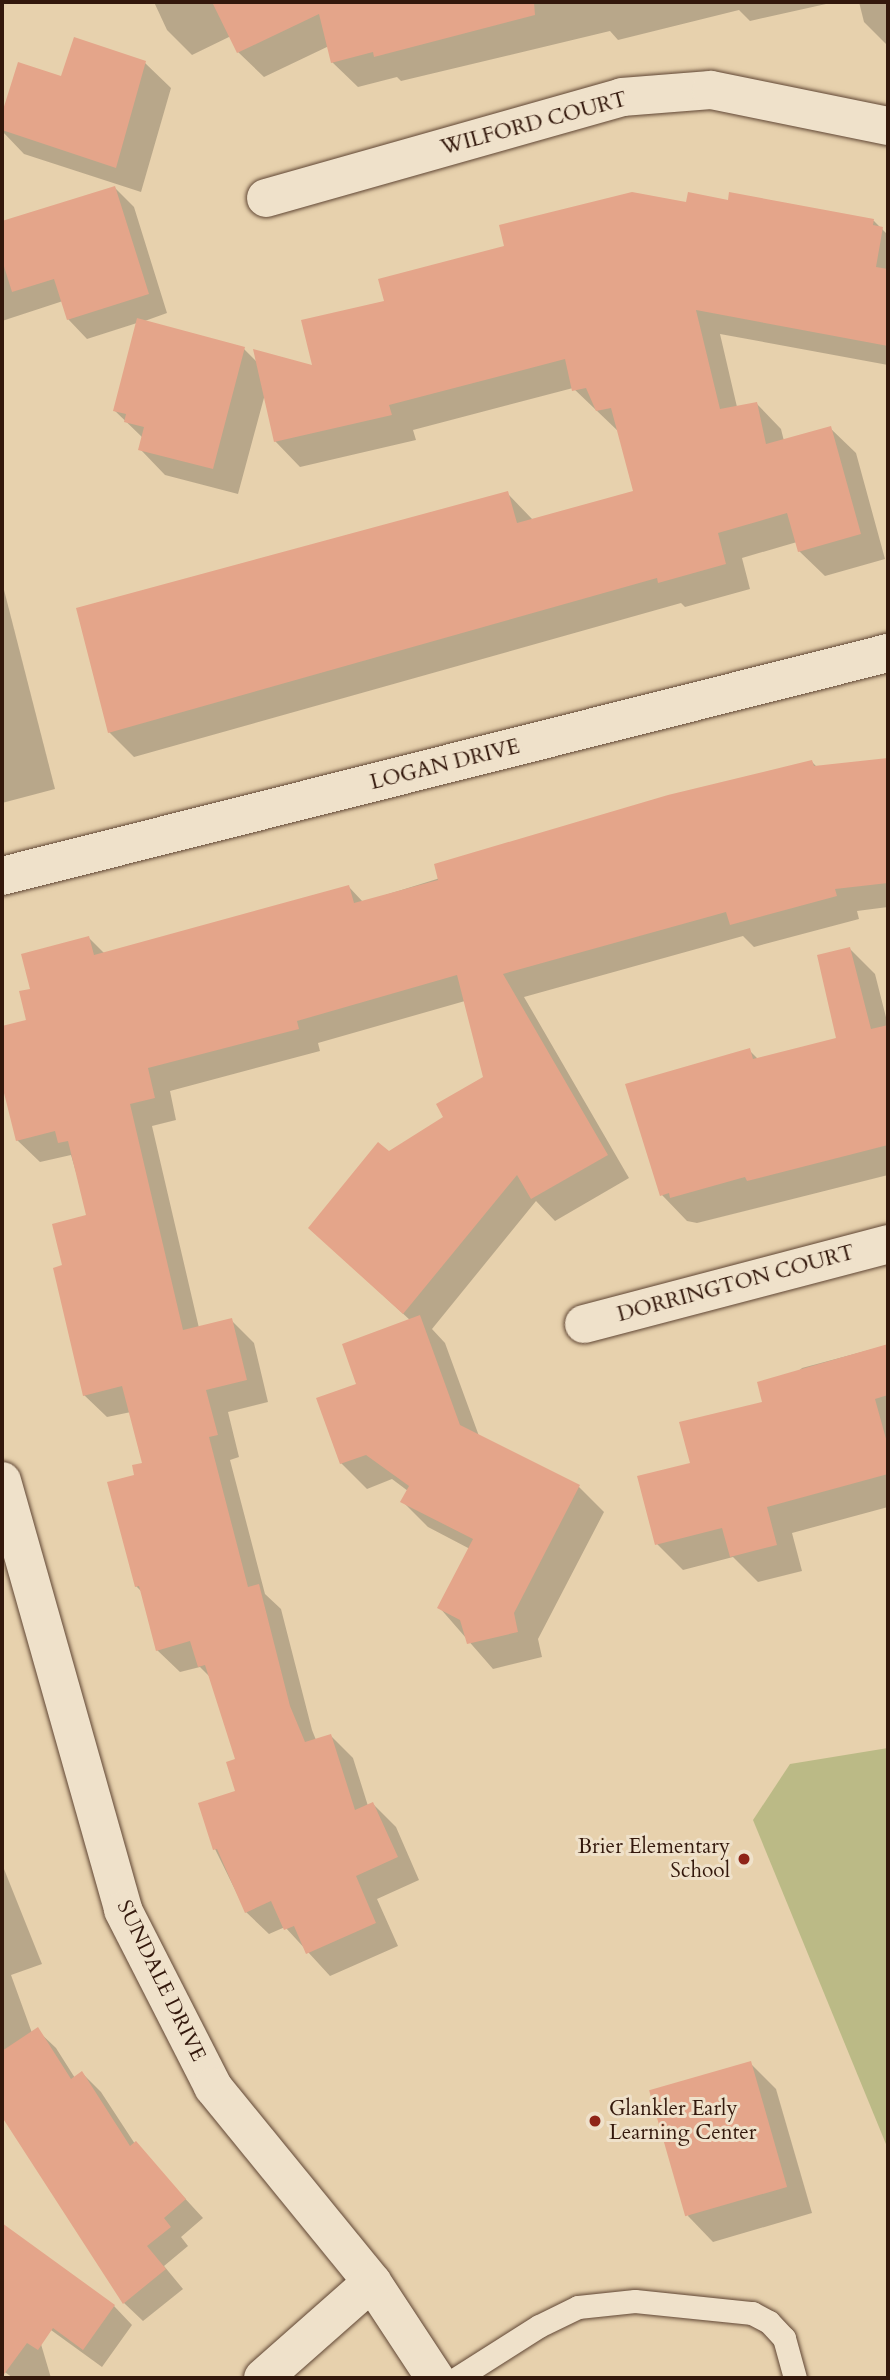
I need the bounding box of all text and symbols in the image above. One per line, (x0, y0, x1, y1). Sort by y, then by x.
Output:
street label: WILFORD COURT (438, 87, 630, 161)
street label: LOGAN DRIVE (368, 734, 522, 796)
street label: DORRINGTON COURT (615, 1240, 857, 1328)
place label: Brier Elementary School (578, 1834, 730, 1884)
marker: Brier Elementary School (736, 1851, 752, 1867)
street label: SUNDALE DRIVE (111, 1896, 211, 2066)
place label: Glankler Early Learning Center (609, 2096, 757, 2146)
marker: Glankler Early Learning Center (587, 2113, 603, 2129)

